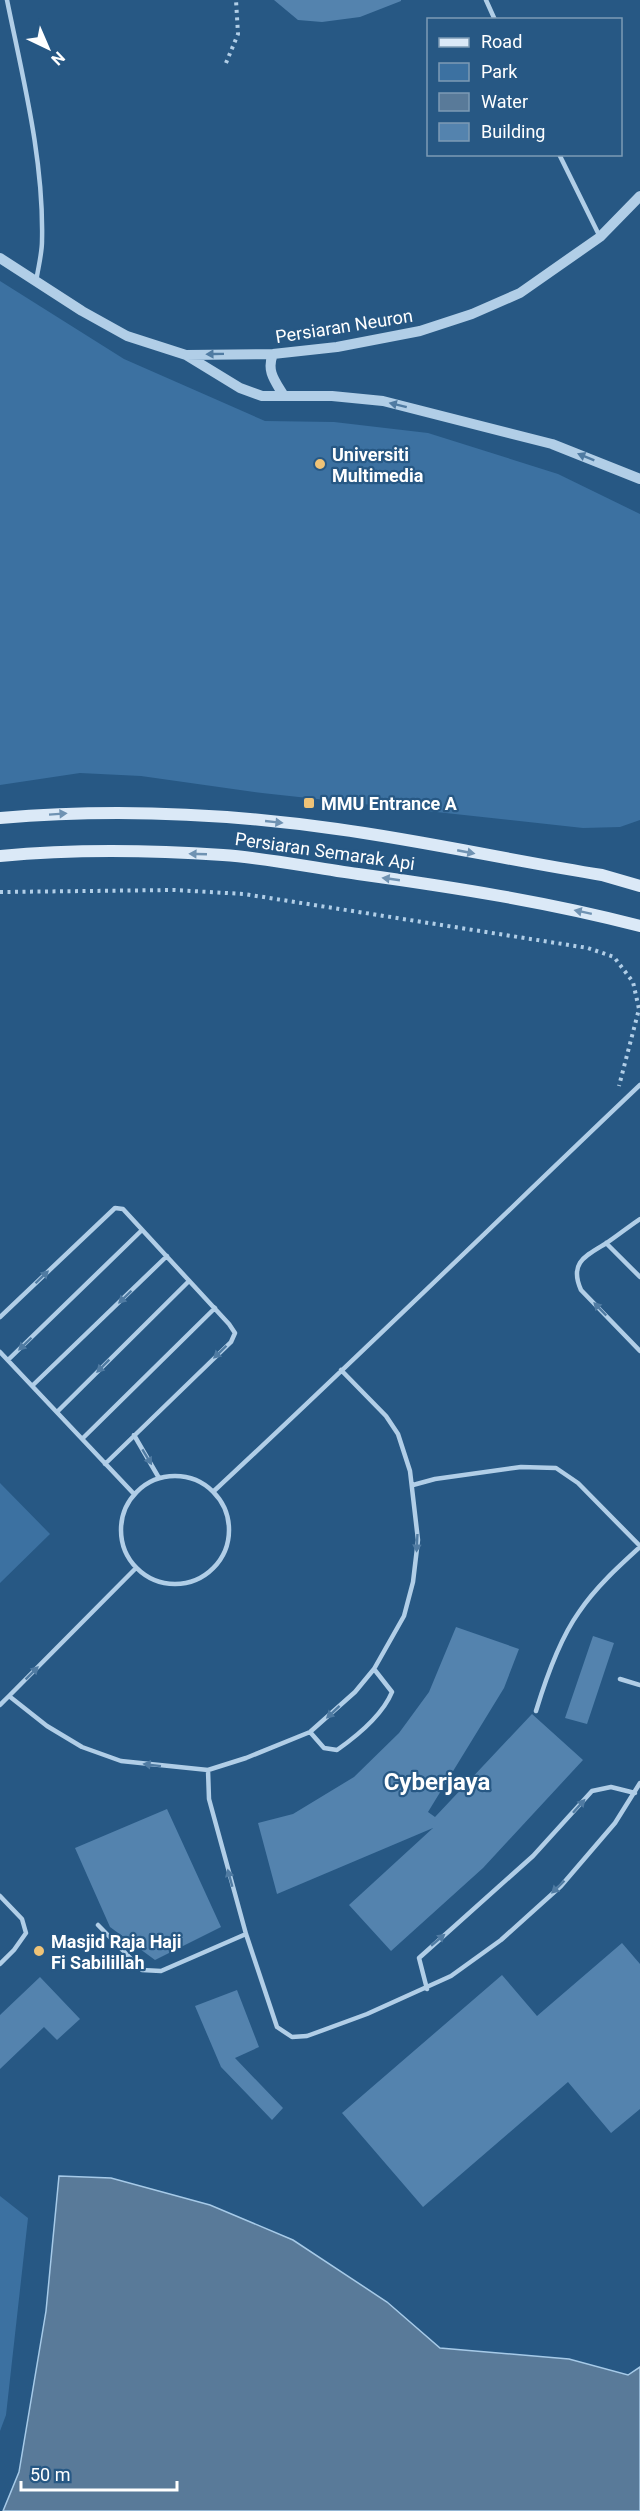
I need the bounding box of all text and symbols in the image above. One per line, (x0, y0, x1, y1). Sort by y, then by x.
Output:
north arrow (18, 18, 78, 78)
legend (427, 18, 622, 156)
text: Road (481, 31, 522, 52)
text: N (47, 48, 69, 69)
text: Park (481, 61, 518, 82)
text: Water (481, 91, 528, 112)
text: Building (481, 121, 545, 142)
street label: Persiaran Neuron (274, 305, 414, 347)
one-way arrow (205, 350, 224, 359)
one-way arrow (389, 400, 407, 409)
place label: Universiti Multimedia (332, 444, 424, 486)
one-way arrow (577, 452, 595, 461)
marker: Universiti Multimedia (313, 457, 327, 471)
place label: MMU Entrance A (321, 793, 458, 814)
marker: MMU Entrance A (302, 796, 316, 810)
one-way arrow (49, 809, 68, 818)
one-way arrow (264, 817, 283, 827)
street label: Persiaran Semarak Api (234, 828, 416, 874)
one-way arrow (457, 848, 476, 857)
one-way arrow (188, 849, 207, 858)
one-way arrow (382, 874, 401, 883)
one-way arrow (574, 906, 593, 916)
one-way arrow (35, 1270, 49, 1284)
one-way arrow (118, 1290, 133, 1304)
one-way arrow (593, 1303, 607, 1317)
one-way arrow (19, 1336, 33, 1350)
one-way arrow (213, 1345, 227, 1359)
one-way arrow (96, 1359, 110, 1373)
one-way arrow (141, 1449, 152, 1465)
one-way arrow (412, 1534, 421, 1553)
one-way arrow (25, 1665, 39, 1680)
one-way arrow (326, 1705, 340, 1719)
one-way arrow (142, 1760, 161, 1770)
district label: Cyberjaya (384, 1768, 491, 1796)
one-way arrow (572, 1798, 586, 1813)
one-way arrow (225, 1869, 235, 1887)
one-way arrow (552, 1880, 566, 1894)
place label: Masjid Raja Haji Fi Sabilillah (51, 1931, 181, 1973)
one-way arrow (430, 1934, 445, 1947)
marker: Masjid Raja Haji Fi Sabilillah (32, 1944, 46, 1958)
scale bar (21, 2454, 177, 2492)
text: 50 m (30, 2464, 70, 2485)

